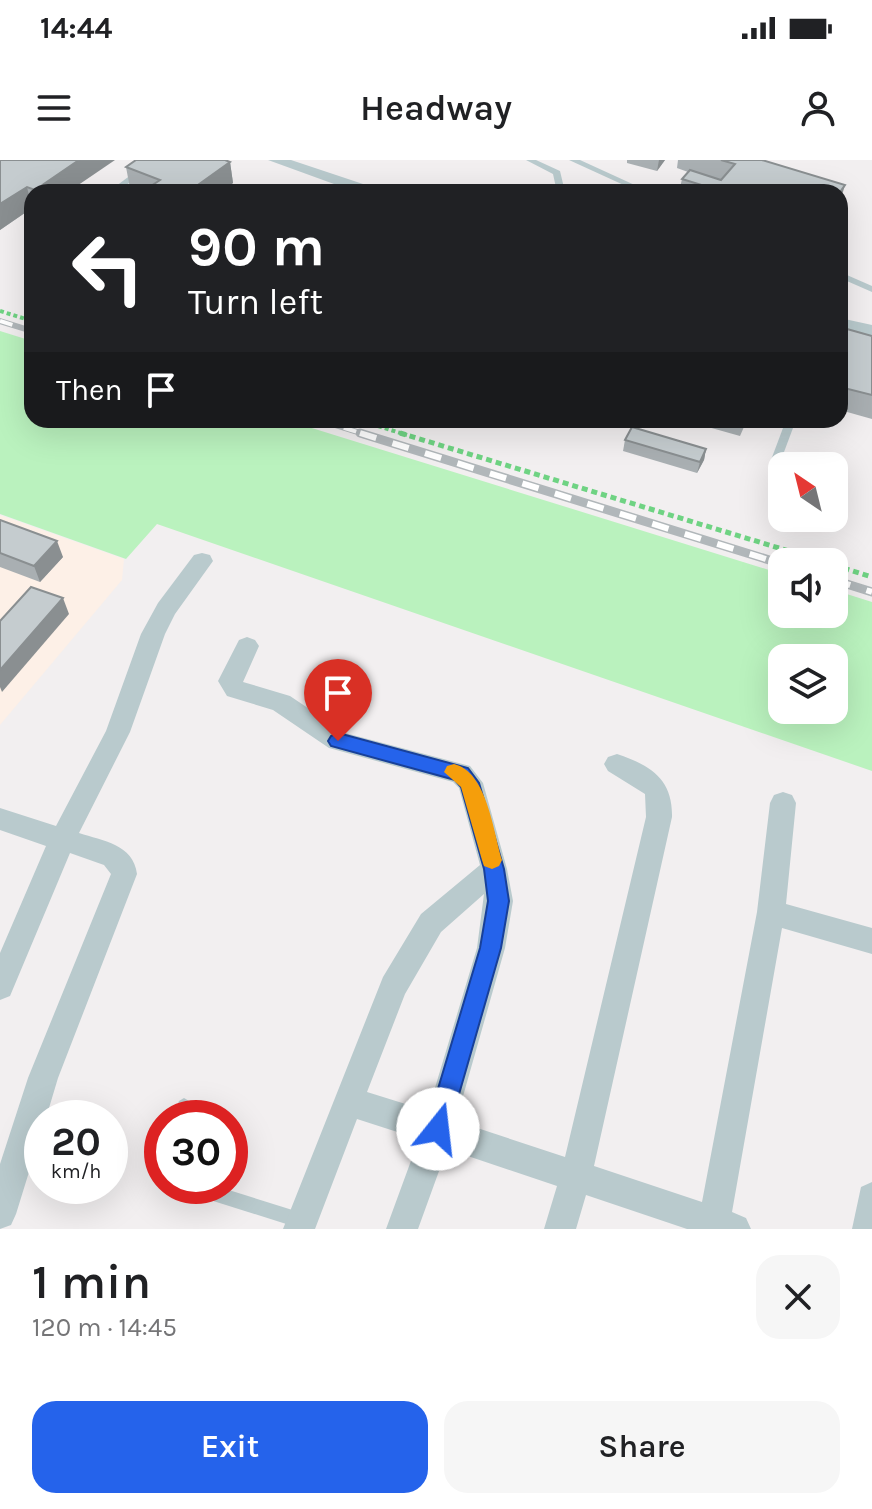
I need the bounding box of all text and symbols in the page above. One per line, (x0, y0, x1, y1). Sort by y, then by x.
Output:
text: 14:44 (40, 10, 112, 46)
icon: menu (32, 86, 76, 130)
icon: person (796, 86, 840, 130)
text: Headway (360, 87, 512, 129)
text: 90 m (188, 214, 325, 279)
icon: left (56, 216, 160, 320)
text: Turn left (188, 281, 323, 323)
icon: arrive (139, 368, 183, 412)
text: Then (56, 372, 123, 408)
north arrow (768, 452, 848, 532)
map controls (768, 452, 848, 724)
button: sound (768, 548, 848, 628)
button: layers (768, 644, 848, 724)
pin (304, 659, 372, 741)
icon: arrive (316, 671, 360, 715)
position arrow (396, 1087, 480, 1171)
speed limit sign: 30 (144, 1100, 248, 1204)
text: 20 (51, 1118, 101, 1165)
text: km/h (51, 1160, 101, 1183)
text: 1 min (32, 1254, 151, 1310)
button: close (756, 1255, 840, 1339)
text: 120 m · 14:45 (32, 1312, 177, 1343)
button: Exit (32, 1401, 428, 1493)
button: Share (444, 1401, 840, 1493)

